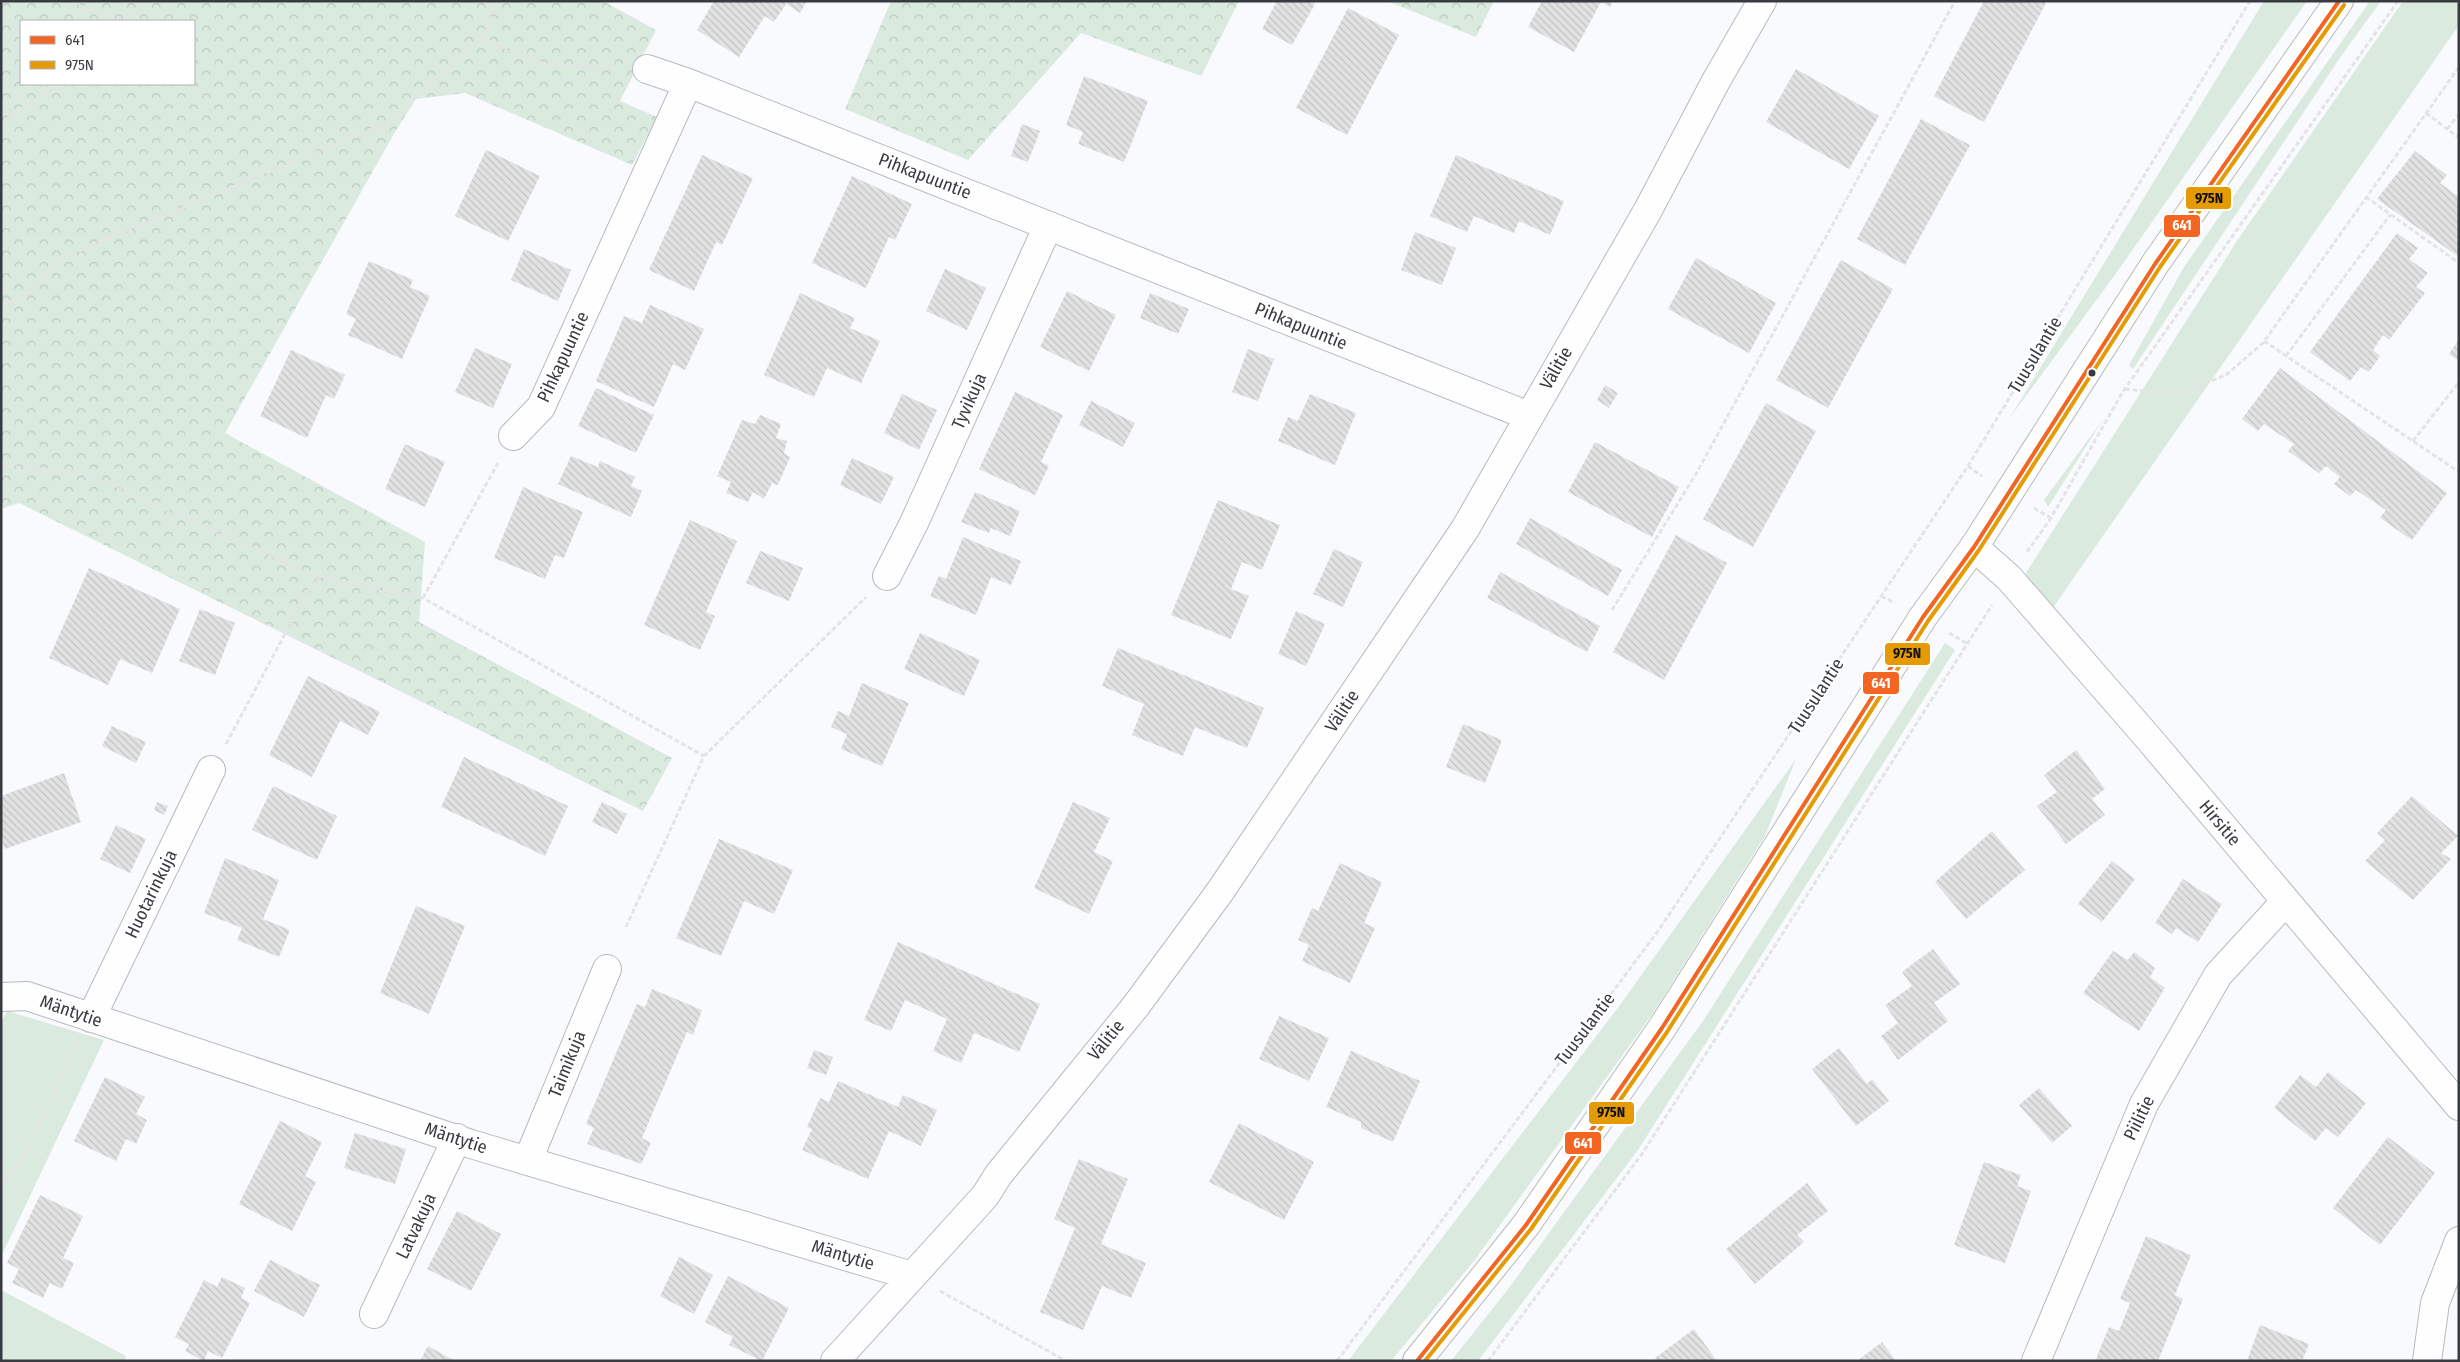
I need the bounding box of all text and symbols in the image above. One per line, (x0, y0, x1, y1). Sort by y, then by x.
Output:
legend (20, 20, 195, 85)
text: 641 (65, 31, 85, 49)
text: 975N (65, 56, 94, 74)
street label: Pihkapuuntie (876, 148, 975, 204)
line badge: 975N (2185, 186, 2232, 210)
text: 975N (2195, 190, 2223, 207)
line badge: 641 (2163, 214, 2201, 238)
text: 641 (2172, 217, 2192, 234)
street label: Pihkapuuntie (1252, 298, 1350, 355)
street label: Pihkapuuntie (532, 308, 594, 406)
street label: Tuusulantie (2003, 312, 2067, 397)
street label: Välitie (1535, 343, 1577, 393)
unlabelled marker (2087, 368, 2097, 378)
street label: Tyvikuja (947, 369, 991, 433)
line badge: 975N (1884, 642, 1931, 666)
text: 975N (1893, 645, 1921, 662)
street label: Tuusulantie (1783, 654, 1849, 738)
line badge: 641 (1862, 671, 1900, 695)
text: 641 (1871, 675, 1891, 692)
street label: Välitie (1320, 686, 1364, 736)
street label: Hirsitie (2195, 796, 2246, 850)
street label: Huotarinkuja (120, 846, 182, 942)
street label: Tuusulantie (1550, 988, 1620, 1070)
street label: Mäntytie (37, 990, 105, 1032)
street label: Välitie (1083, 1015, 1129, 1065)
street label: Taimikuja (544, 1027, 590, 1101)
street label: Piilitie (2119, 1092, 2159, 1144)
line badge: 975N (1588, 1101, 1635, 1125)
text: 975N (1597, 1104, 1625, 1121)
street label: Mäntytie (422, 1118, 490, 1158)
line badge: 641 (1564, 1131, 1602, 1155)
text: 641 (1573, 1135, 1593, 1152)
street label: Latvakuja (391, 1189, 441, 1262)
street label: Mäntytie (809, 1235, 877, 1275)

